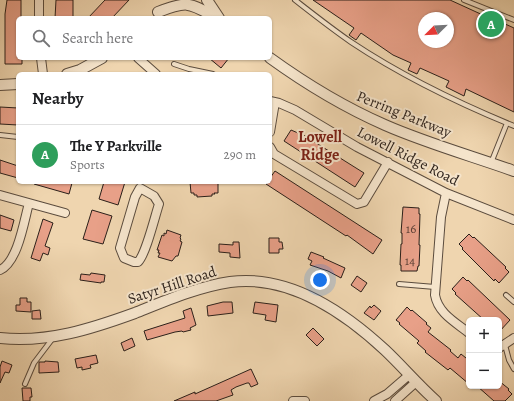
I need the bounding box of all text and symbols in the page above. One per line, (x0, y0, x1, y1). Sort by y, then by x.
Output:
pin: A (478, 9, 504, 39)
north arrow (418, 12, 454, 48)
search box (16, 16, 272, 60)
icon: search (30, 27, 52, 49)
text: Search here (62, 28, 133, 48)
street label: Perring Parkway (354, 86, 455, 142)
text: Nearby (32, 87, 83, 110)
street label: Lowell Ridge Road (354, 122, 463, 191)
district label: Lowell Ridge (298, 126, 343, 166)
text: The Y Parkville (70, 136, 162, 156)
text: A (41, 146, 49, 163)
text: 290 m (224, 146, 256, 163)
text: Sports (70, 156, 105, 173)
house number: 16 (406, 220, 416, 237)
house number: 14 (405, 252, 415, 269)
street label: Satyr Hill Road (125, 261, 220, 309)
your location (310, 270, 330, 290)
map controls (466, 317, 502, 389)
button: + (466, 317, 502, 353)
button: − (466, 353, 502, 389)

